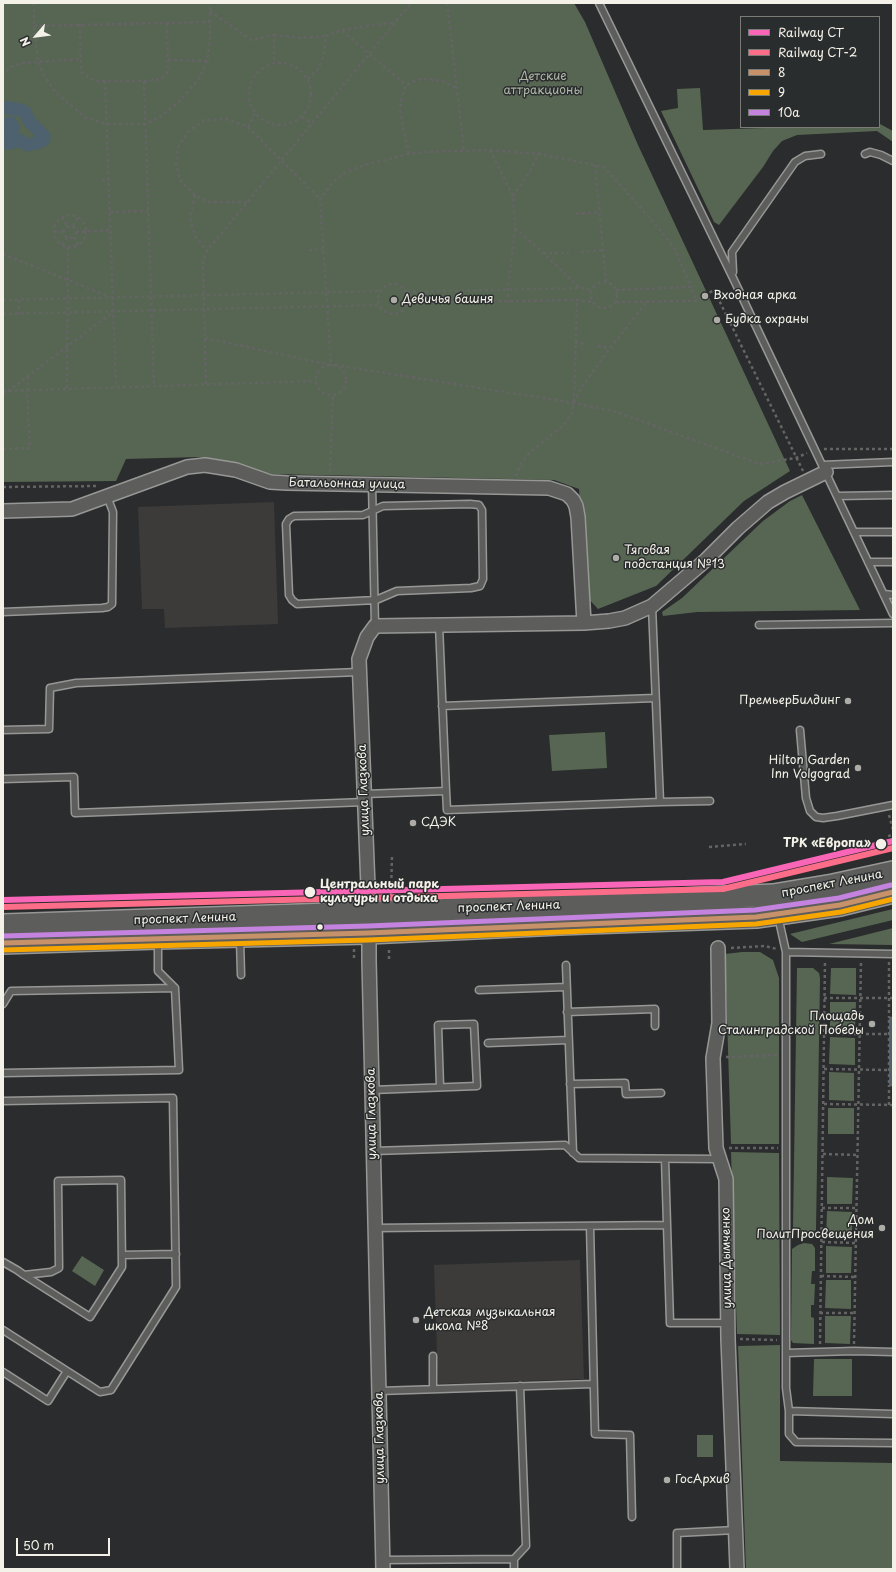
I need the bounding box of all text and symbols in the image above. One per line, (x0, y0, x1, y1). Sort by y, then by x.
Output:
north arrow (16, 16, 56, 56)
legend (740, 16, 880, 128)
text: Railway СТ (778, 23, 844, 41)
text: N (15, 34, 35, 50)
text: Railway СТ-2 (778, 43, 857, 61)
text: 8 (778, 63, 786, 81)
park label: Детские аттракционы (503, 70, 583, 98)
text: 9 (778, 83, 785, 101)
text: 10а (778, 103, 800, 121)
place label: Входная арка (713, 289, 797, 303)
marker: Входная арка (700, 291, 710, 301)
place label: Девичья башня (402, 293, 494, 307)
marker: Девичья башня (389, 295, 399, 305)
place label: Будка охраны (725, 313, 809, 327)
marker: Будка охраны (712, 315, 722, 325)
street label: Батальонная улица (289, 476, 405, 492)
place label: Тяговая подстанция №13 (624, 544, 725, 572)
marker: Тяговая подстанция №13 (611, 553, 621, 563)
place label: ПремьерБилдинг (739, 694, 840, 708)
marker: ПремьерБилдинг (843, 696, 853, 706)
street label: улица Глазкова (355, 744, 373, 836)
place label: Hilton Garden Inn Volgograd (769, 754, 850, 782)
marker: Hilton Garden Inn Volgograd (853, 763, 863, 773)
place label: СДЭК (421, 816, 456, 830)
marker: СДЭК (408, 818, 418, 828)
place label: ТРК «Европа» (783, 837, 871, 851)
marker: ТРК «Европа» (874, 837, 888, 851)
street label: проспект Ленина (780, 867, 884, 901)
place label: Центральный парк культуры и отдыха (320, 878, 439, 906)
marker: Центральный парк культуры и отдыха (303, 885, 317, 899)
street label: проспект Ленина (457, 898, 561, 916)
street label: проспект Ленина (133, 910, 237, 928)
unlabelled marker (315, 922, 325, 932)
place label: Площадь Сталинградской Победы (718, 1010, 864, 1038)
marker: Площадь Сталинградской Победы (867, 1019, 877, 1029)
street label: улица Глазкова (364, 1068, 380, 1160)
street label: улица Дымченко (719, 1207, 735, 1309)
place label: Дом ПолитПросвещения (757, 1214, 874, 1242)
marker: Дом ПолитПросвещения (877, 1223, 887, 1233)
place label: Детская музыкальная школа №8 (424, 1306, 556, 1334)
marker: Детская музыкальная школа №8 (411, 1315, 421, 1325)
street label: улица Глазкова (372, 1392, 388, 1484)
place label: ГосАрхив (675, 1473, 730, 1487)
marker: ГосАрхив (662, 1475, 672, 1485)
scale bar (18, 1530, 112, 1556)
text: 50 m (23, 1536, 54, 1554)

